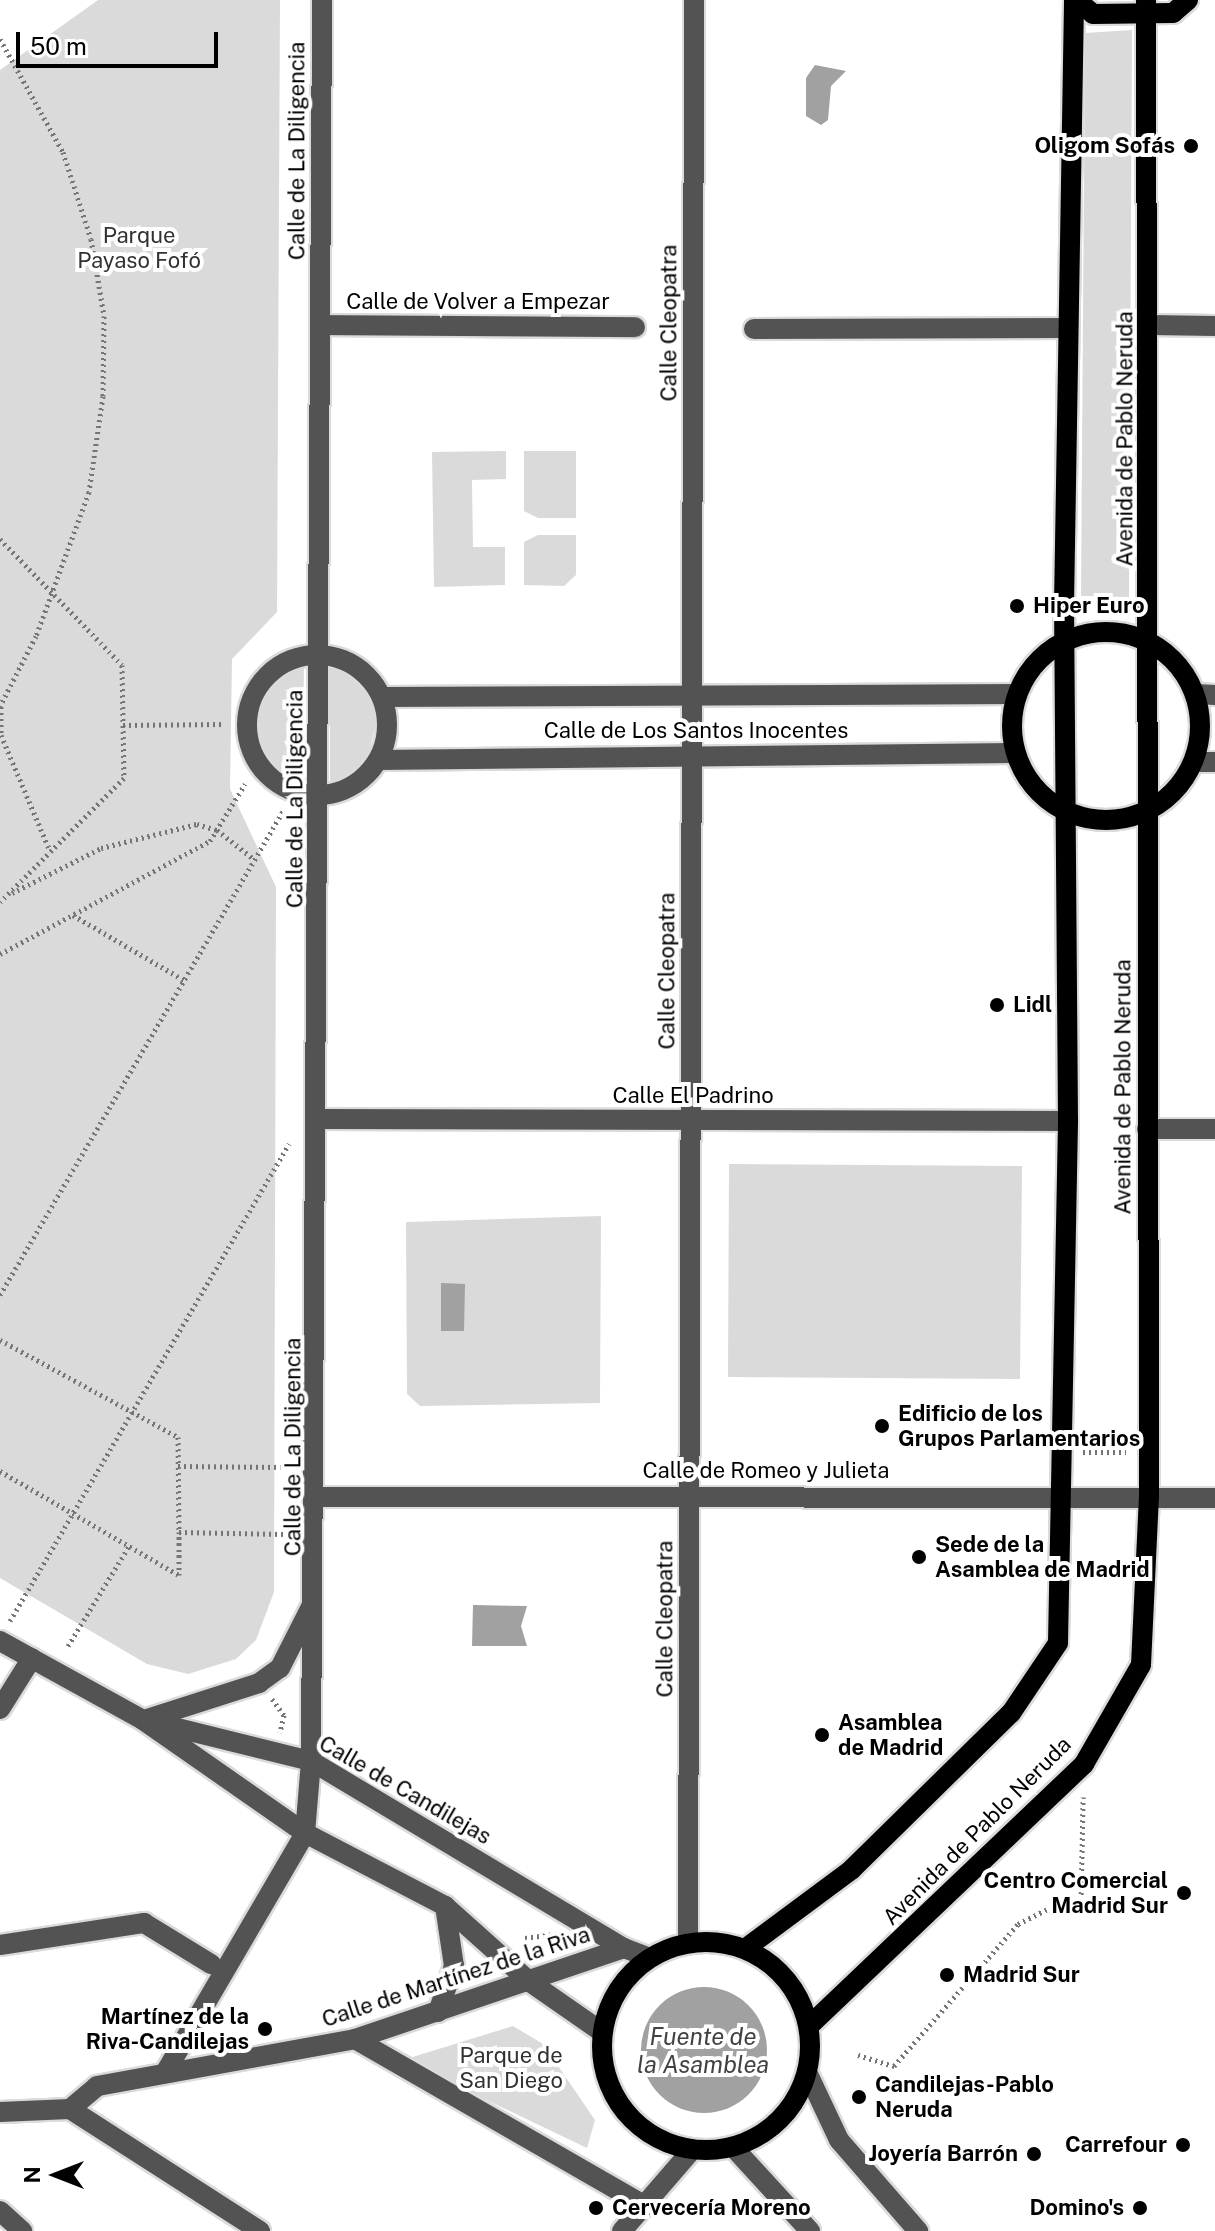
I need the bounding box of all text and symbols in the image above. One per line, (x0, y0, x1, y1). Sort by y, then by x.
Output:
scale bar (20, 16, 222, 66)
text: 50 m (30, 32, 87, 60)
street label: Calle de La Diligencia (284, 42, 310, 260)
place label: Oligom Sofás (1034, 133, 1175, 159)
marker: Oligom Sofás (1182, 137, 1200, 155)
park label: Parque Payaso Fofó (77, 222, 201, 274)
street label: Calle Cleopatra (656, 244, 682, 402)
street label: Calle de Volver a Empezar (346, 289, 610, 315)
street label: Avenida de Pablo Neruda (1112, 311, 1138, 567)
place label: Hiper Euro (1033, 593, 1145, 619)
marker: Hiper Euro (1008, 597, 1026, 615)
street label: Calle de La Diligencia (282, 690, 308, 908)
street label: Calle de Los Santos Inocentes (543, 718, 849, 744)
street label: Calle Cleopatra (654, 892, 680, 1050)
street label: Avenida de Pablo Neruda (1110, 959, 1136, 1215)
place label: Lidl (1013, 992, 1052, 1018)
marker: Lidl (988, 996, 1006, 1014)
street label: Calle El Padrino (612, 1083, 774, 1109)
street label: Calle de La Diligencia (280, 1338, 306, 1556)
place label: Edificio de los Grupos Parlamentarios (898, 1400, 1140, 1452)
marker: Edificio de los Grupos Parlamentarios (873, 1417, 891, 1435)
street label: Calle de Romeo y Julieta (642, 1458, 890, 1484)
place label: Sede de la Asamblea de Madrid (935, 1531, 1150, 1582)
street label: Calle Cleopatra (652, 1540, 678, 1698)
marker: Sede de la Asamblea de Madrid (910, 1548, 928, 1566)
place label: Asamblea de Madrid (838, 1709, 943, 1760)
marker: Asamblea de Madrid (813, 1726, 831, 1744)
street label: Calle de Candilejas (314, 1730, 496, 1850)
street label: Avenida de Pablo Neruda (877, 1731, 1077, 1931)
place label: Centro Comercial Madrid Sur (984, 1867, 1168, 1918)
marker: Centro Comercial Madrid Sur (1175, 1884, 1193, 1902)
street label: Calle de Martínez de la Riva (318, 1921, 594, 2033)
place label: Madrid Sur (963, 1962, 1080, 1988)
marker: Madrid Sur (938, 1966, 956, 1984)
place label: Martínez de la Riva-Candilejas (86, 2003, 249, 2054)
marker: Martínez de la Riva-Candilejas (256, 2020, 274, 2038)
water label: Fuente de la Asamblea (637, 2023, 769, 2079)
park label: Parque de San Diego (459, 2042, 563, 2094)
place label: Candilejas-Pablo Neruda (875, 2071, 1054, 2122)
marker: Candilejas-Pablo Neruda (850, 2088, 868, 2106)
place label: Carrefour (1065, 2132, 1167, 2158)
north arrow (16, 2135, 96, 2215)
marker: Carrefour (1174, 2136, 1192, 2154)
place label: Joyería Barrón (868, 2141, 1018, 2167)
marker: Joyería Barrón (1025, 2145, 1043, 2163)
text: N (19, 2166, 45, 2184)
place label: Cervecería Moreno (612, 2195, 811, 2221)
place label: Domino's (1029, 2195, 1124, 2221)
marker: Cervecería Moreno (587, 2199, 605, 2217)
marker: Domino's (1131, 2199, 1149, 2217)

